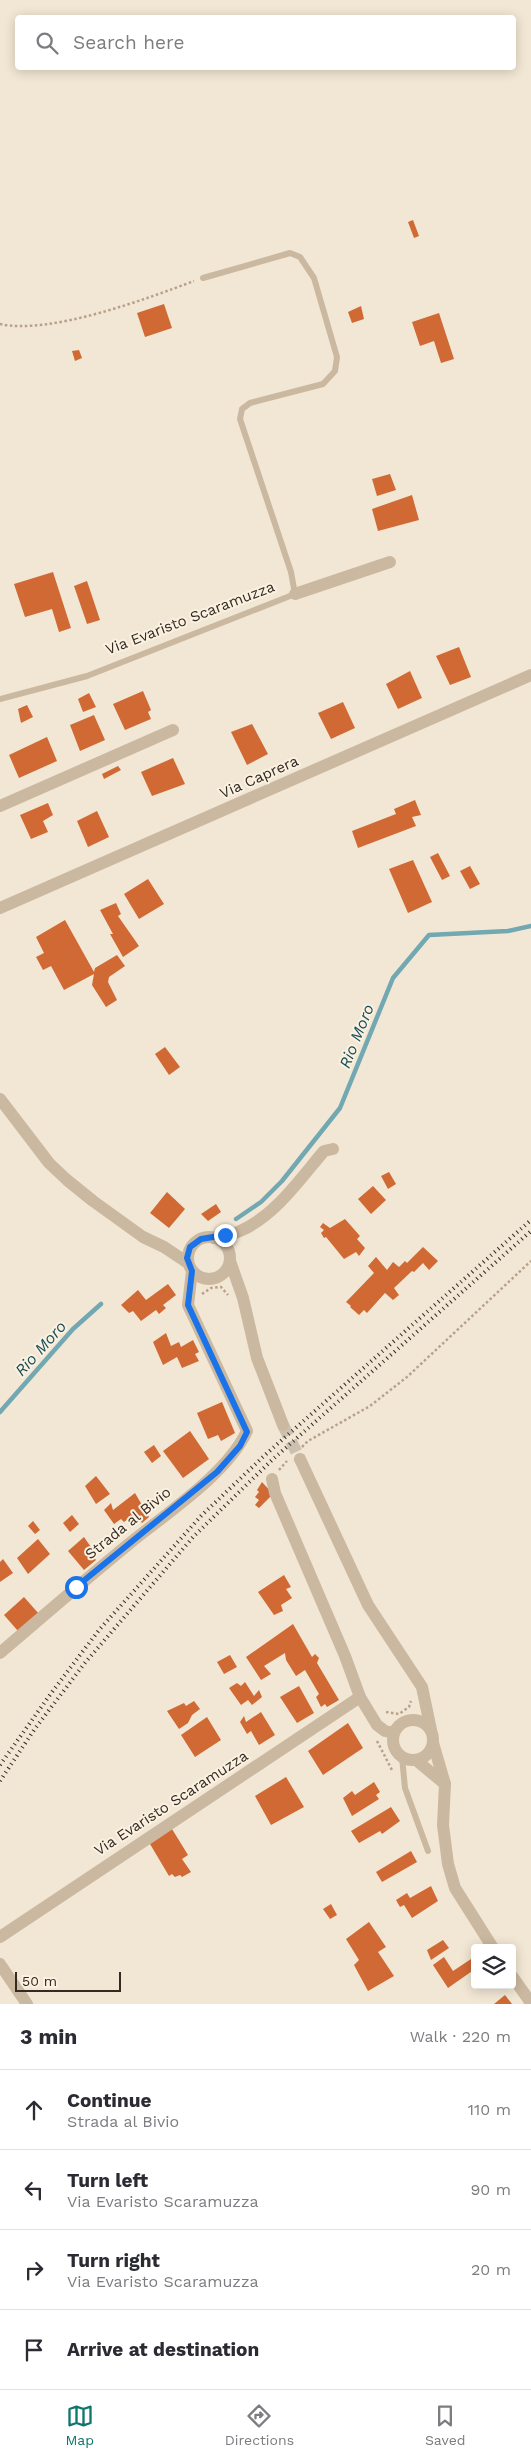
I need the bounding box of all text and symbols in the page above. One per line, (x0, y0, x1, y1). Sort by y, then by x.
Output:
search box (15, 15, 516, 70)
icon: search (33, 29, 61, 57)
text: Search here (73, 31, 184, 54)
street label: Via Evaristo Scaramuzza (103, 577, 278, 659)
street label: Via Caprera (217, 751, 302, 802)
water label: Rio Moro (335, 1001, 378, 1071)
route end (214, 1224, 237, 1247)
water label: Rio Moro (11, 1317, 70, 1380)
street label: Strada al Bivio (81, 1483, 175, 1563)
route start (65, 1576, 88, 1599)
street label: Via Evaristo Scaramuzza (91, 1746, 252, 1859)
map controls (471, 1944, 516, 1989)
button: layers (471, 1944, 516, 1989)
scale bar (15, 1969, 121, 1992)
text: 50 m (22, 1973, 57, 1989)
text: 3 min (20, 2024, 77, 2049)
text: Walk · 220 m (410, 2027, 511, 2046)
text: Continue (67, 2089, 151, 2112)
icon: ahead (20, 2096, 48, 2124)
text: 110 m (468, 2100, 511, 2119)
text: Strada al Bivio (67, 2112, 179, 2131)
text: Turn left (67, 2169, 148, 2192)
icon: left (20, 2176, 48, 2204)
text: 90 m (470, 2180, 511, 2199)
text: Via Evaristo Scaramuzza (67, 2192, 259, 2211)
text: Turn right (67, 2249, 160, 2272)
icon: right (20, 2256, 48, 2284)
text: 20 m (471, 2260, 511, 2279)
text: Via Evaristo Scaramuzza (67, 2272, 259, 2291)
icon: arrive (20, 2336, 48, 2364)
text: Arrive at destination (67, 2338, 259, 2361)
tab: Map (65, 2402, 94, 2448)
tab: Directions (225, 2402, 294, 2448)
tab: Saved (425, 2402, 466, 2448)

